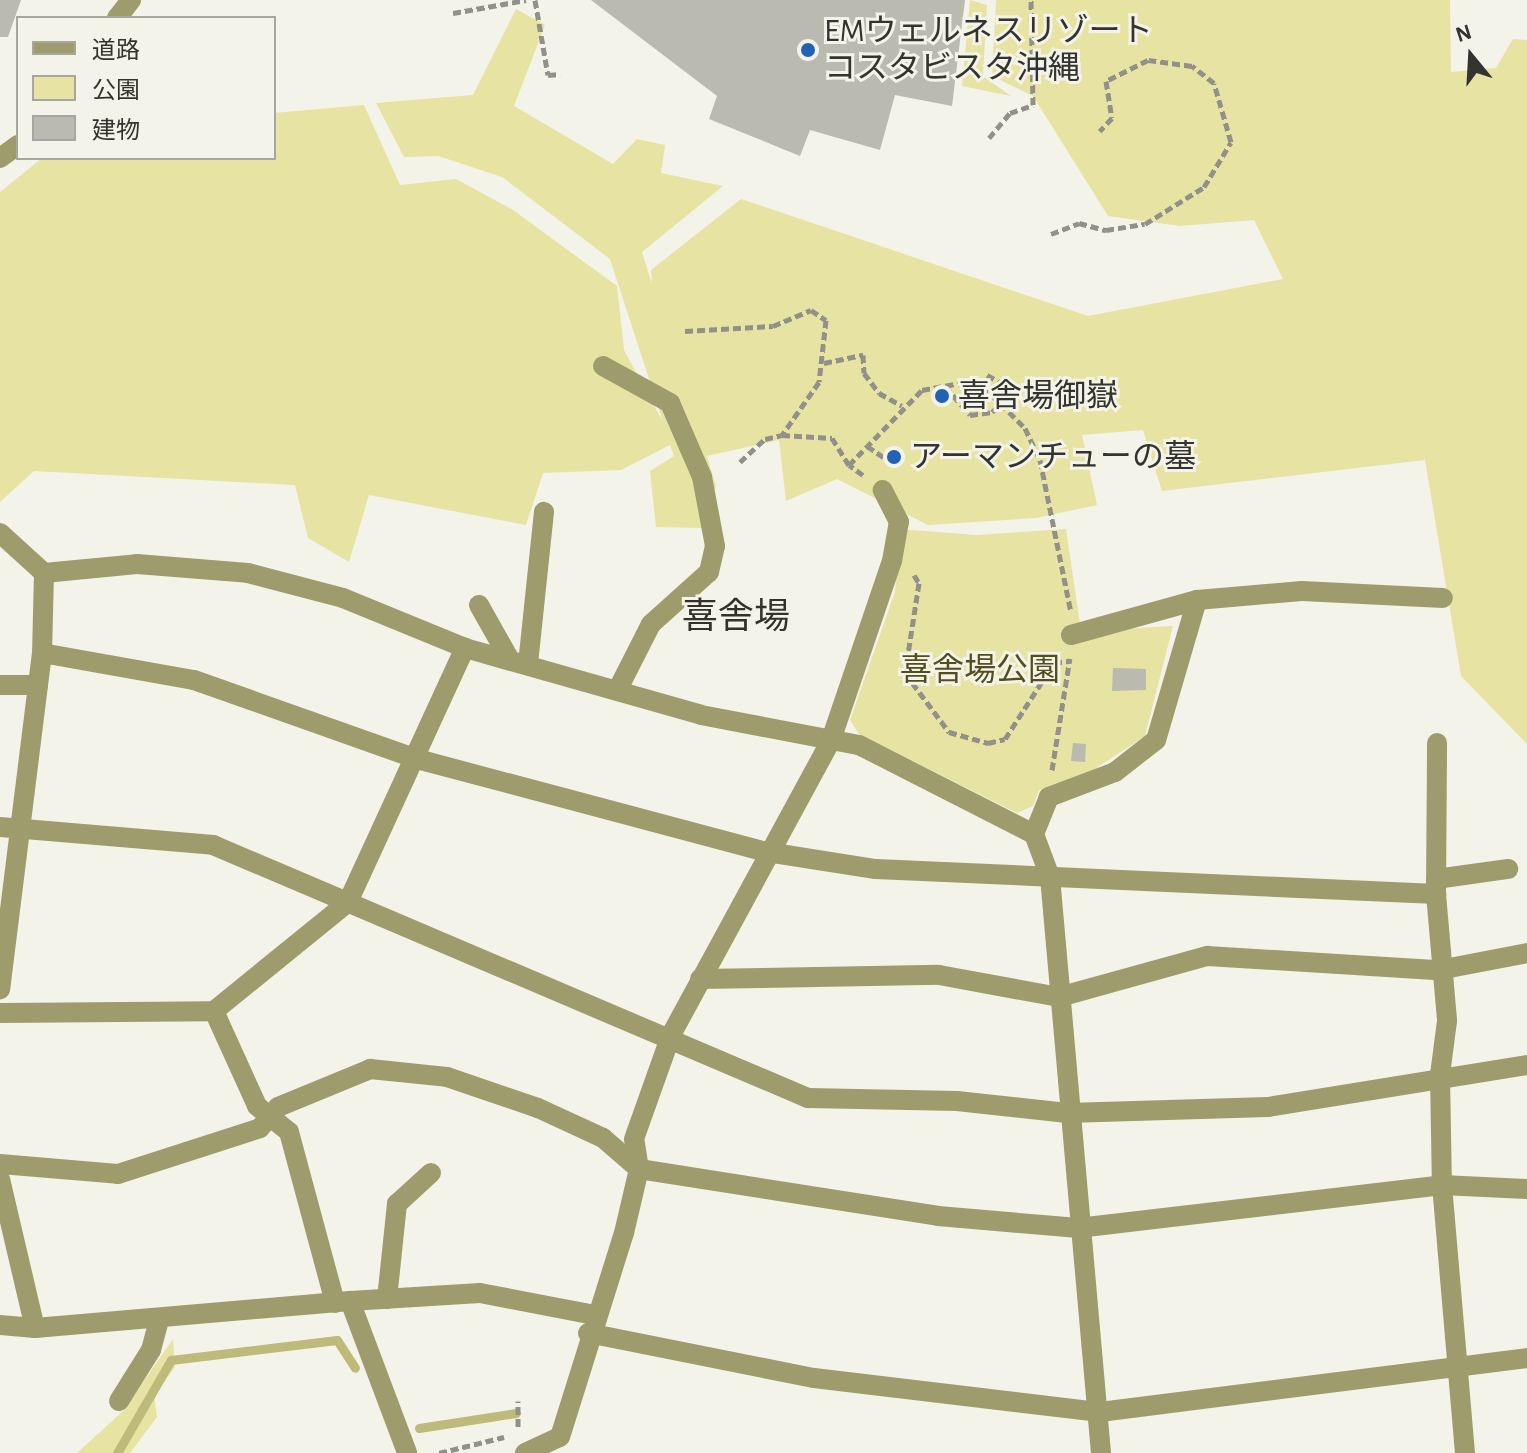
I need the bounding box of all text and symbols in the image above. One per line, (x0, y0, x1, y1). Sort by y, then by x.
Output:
place label: EMウェルネスリゾート コスタビスタ沖縄 (824, 13, 1153, 88)
legend (16, 16, 276, 160)
north arrow (1431, 16, 1511, 96)
text: N (1453, 20, 1474, 46)
text: 道路 (92, 39, 140, 63)
marker: EMウェルネスリゾート コスタビスタ沖縄 (799, 41, 817, 59)
text: 公園 (92, 79, 140, 103)
text: 建物 (92, 119, 140, 143)
place label: 喜舎場御嶽 (958, 377, 1118, 415)
marker: 喜舎場御嶽 (933, 387, 951, 405)
place label: アーマンチューの墓 (910, 438, 1196, 476)
marker: アーマンチューの墓 (885, 448, 903, 466)
district label: 喜舎場 (682, 596, 790, 640)
park label: 喜舎場公園 (900, 651, 1060, 689)

